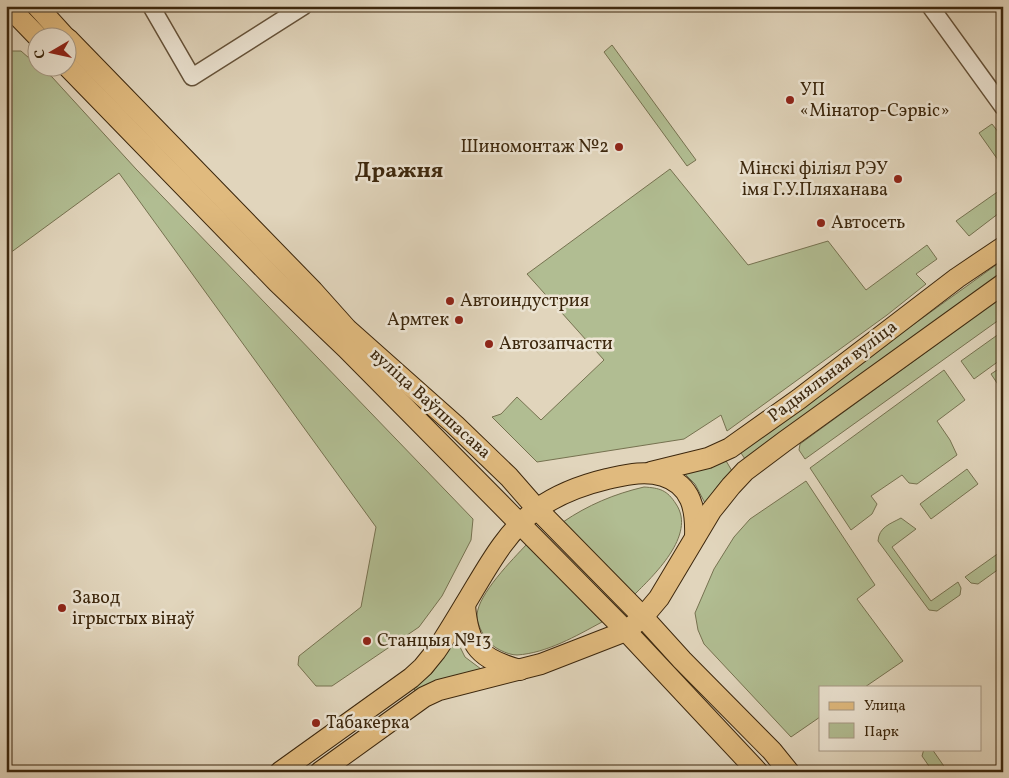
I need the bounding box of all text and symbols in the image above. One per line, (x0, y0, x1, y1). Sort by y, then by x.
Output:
north arrow (28, 28, 78, 78)
text: С (31, 48, 51, 60)
place label: УП «Мінатор-Сэрвіс» (800, 78, 949, 124)
marker: УП «Мінатор-Сэрвіс» (784, 94, 796, 106)
place label: Шиномонтаж №2 (460, 135, 609, 160)
marker: Шиномонтаж №2 (613, 141, 625, 153)
district label: Дражня (355, 156, 443, 187)
place label: Мінскі філіял РЭУ імя Г.У.Пляханава (739, 157, 888, 203)
marker: Мінскі філіял РЭУ імя Г.У.Пляханава (892, 173, 904, 185)
place label: Автосеть (831, 211, 905, 236)
marker: Автосеть (815, 217, 827, 229)
place label: Автоиндустрия (460, 289, 589, 314)
marker: Автоиндустрия (444, 295, 456, 307)
place label: Армтек (387, 308, 449, 333)
marker: Армтек (453, 314, 465, 326)
street label: Радыяльная вуліца (763, 315, 903, 429)
place label: Автозапчасти (499, 332, 613, 357)
marker: Автозапчасти (483, 338, 495, 350)
street label: вуліца Ваўпшасава (364, 343, 496, 465)
place label: Завод ігрыстых вінаў (72, 586, 195, 632)
marker: Завод ігрыстых вінаў (56, 602, 68, 614)
place label: Станцыя №13 (377, 629, 491, 654)
marker: Станцыя №13 (361, 635, 373, 647)
legend (819, 686, 982, 750)
text: Улица (864, 696, 906, 717)
place label: Табакерка (326, 711, 410, 736)
marker: Табакерка (310, 717, 322, 729)
text: Парк (864, 722, 899, 743)

